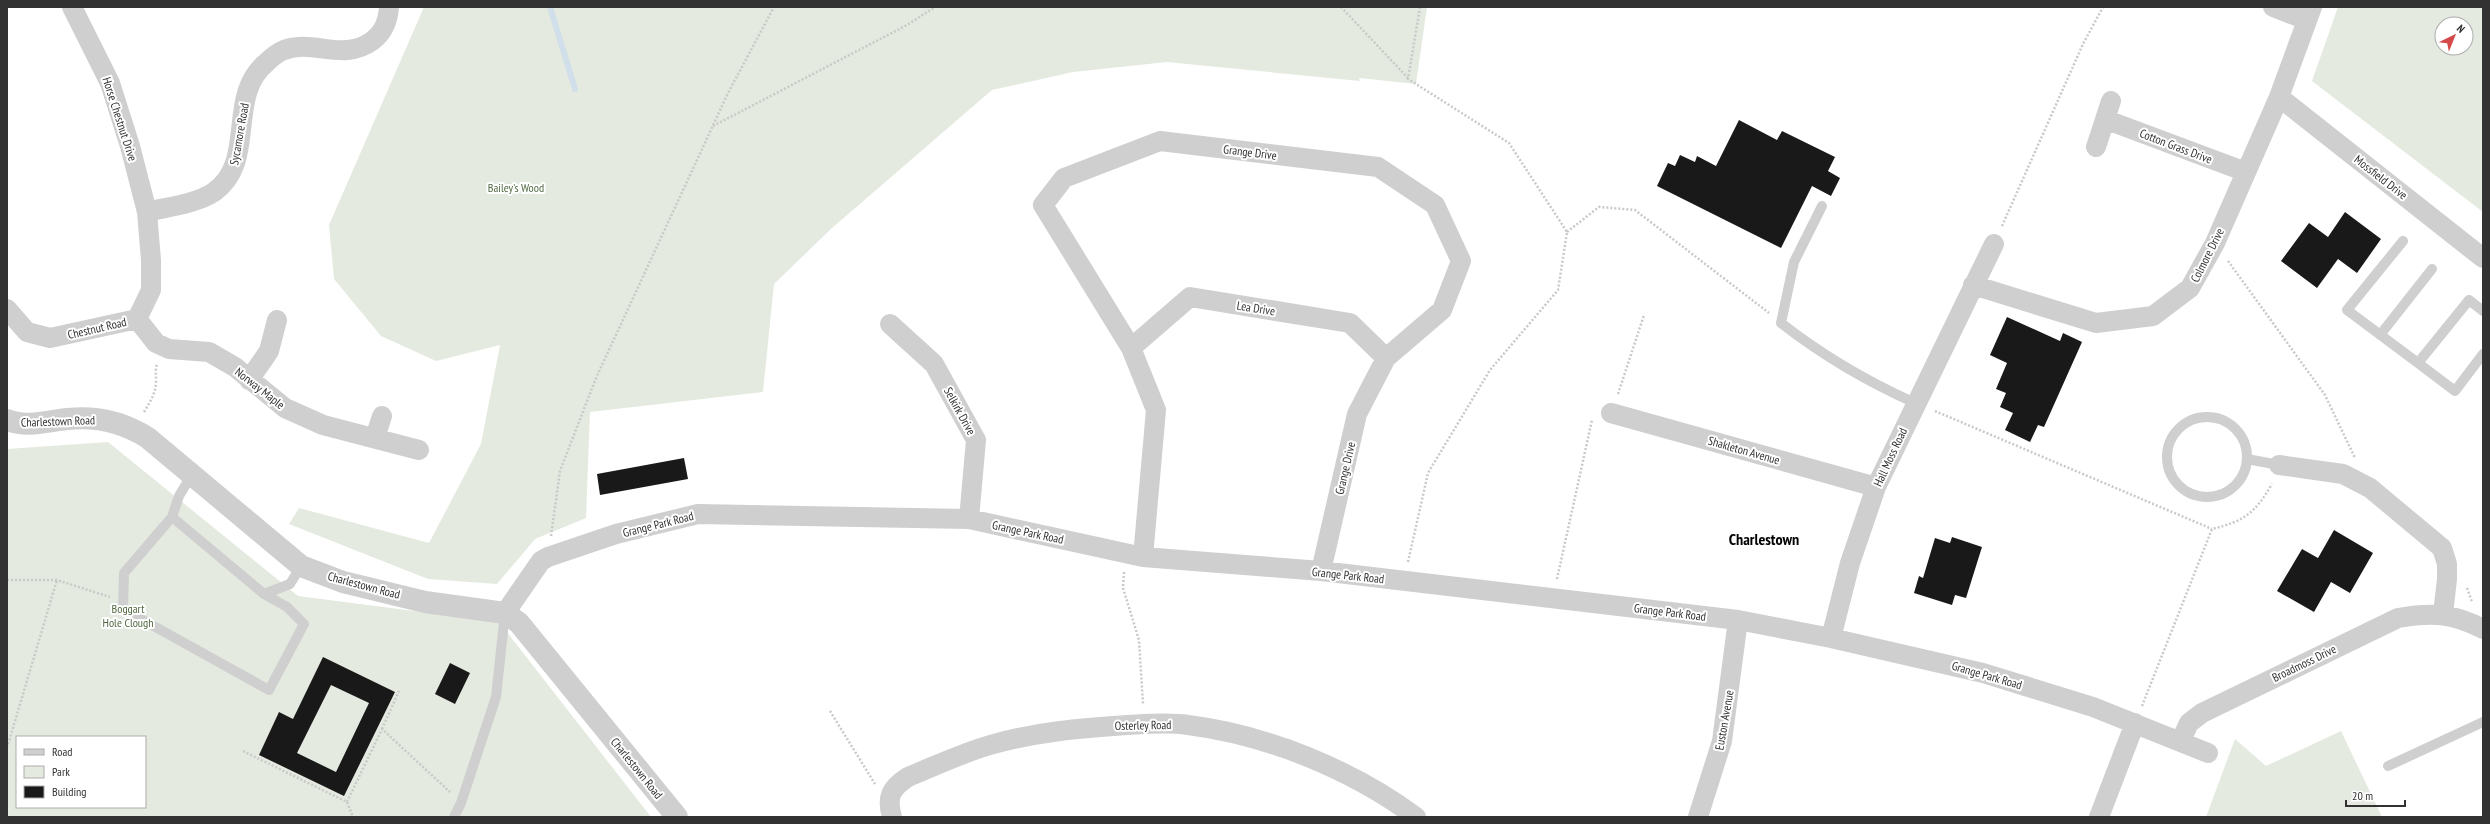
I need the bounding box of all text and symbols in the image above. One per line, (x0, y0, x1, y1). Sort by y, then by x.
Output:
north arrow (2434, 16, 2474, 56)
text: N (2454, 22, 2468, 36)
street label: Horse Chestnut Drive (99, 75, 141, 163)
street label: Sycamore Road (226, 102, 252, 166)
street label: Cotton Grass Drive (2138, 125, 2214, 167)
street label: Grange Drive (1222, 141, 1278, 163)
street label: Mossfield Drive (2351, 152, 2411, 202)
park label: Bailey's Wood (488, 180, 544, 195)
street label: Colmore Drive (2187, 225, 2227, 285)
street label: Lea Drive (1236, 298, 1276, 318)
street label: Chestnut Road (66, 314, 128, 342)
street label: Norway Maple (232, 364, 288, 412)
street label: Selkirk Drive (941, 385, 979, 437)
street label: Charlestown Road (21, 412, 95, 430)
street label: Hall Moss Road (1870, 425, 1910, 489)
street label: Shakleton Avenue (1706, 433, 1782, 467)
street label: Grange Drive (1332, 440, 1358, 496)
street label: Grange Park Road (621, 508, 695, 540)
street label: Grange Park Road (991, 517, 1065, 547)
district label: Charlestown (1729, 529, 1799, 549)
street label: Grange Park Road (1311, 564, 1385, 586)
street label: Charlestown Road (326, 568, 402, 602)
street label: Grange Park Road (1633, 600, 1707, 624)
park label: Boggart Hole Clough (102, 601, 154, 630)
street label: Broadmoss Drive (2269, 641, 2339, 685)
street label: Grange Park Road (1950, 658, 2024, 692)
street label: Euston Avenue (1711, 689, 1737, 751)
street label: Osterley Road (1114, 717, 1172, 733)
street label: Charlestown Road (608, 734, 666, 802)
legend (16, 736, 146, 808)
text: Road (52, 744, 72, 759)
text: Park (52, 764, 70, 779)
scale bar (2346, 782, 2405, 808)
text: Building (52, 784, 87, 799)
text: 20 m (2352, 788, 2373, 803)

